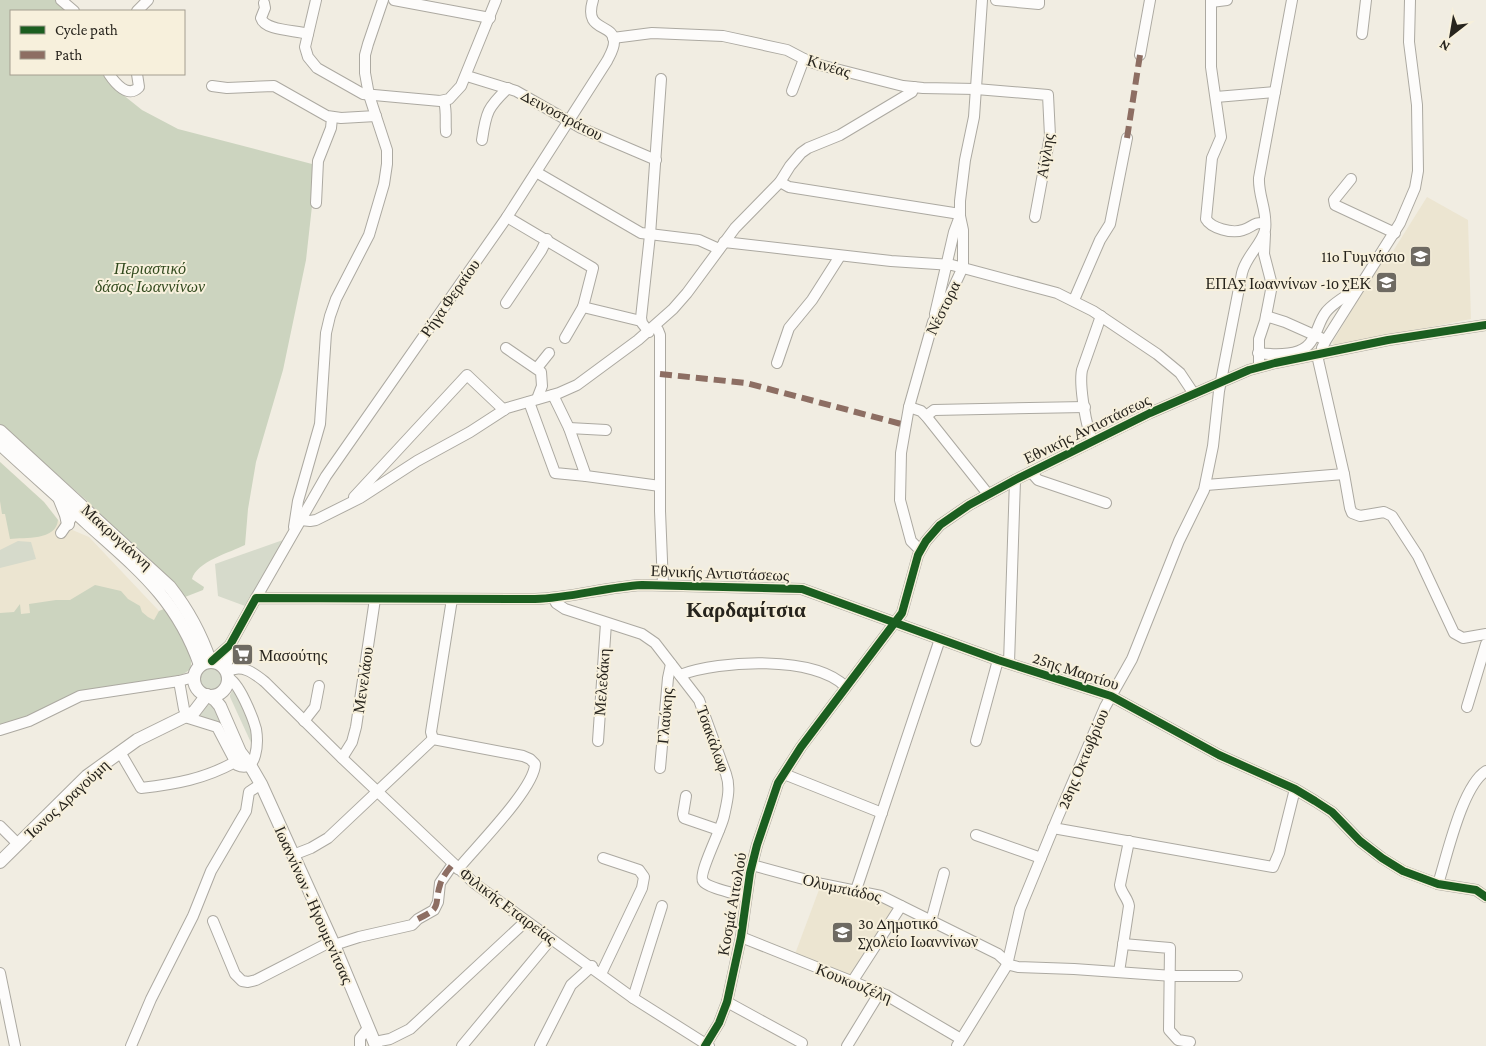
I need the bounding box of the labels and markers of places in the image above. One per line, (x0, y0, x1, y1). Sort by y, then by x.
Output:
school or university icon: 11o Γυμνάσιο (1409, 244, 1433, 268)
place label: 11o Γυμνάσιο (1321, 248, 1405, 266)
school or university icon: ΕΠΑΣ Ιωαννίνων -1ο ΣΕΚ (1375, 271, 1399, 295)
place label: ΕΠΑΣ Ιωαννίνων -1ο ΣΕΚ (1205, 275, 1371, 292)
supermarket icon: Μασούτης (231, 643, 255, 667)
place label: Μασούτης (259, 647, 328, 665)
place label: 3ο Δημοτικό Σχολείο Ιωαννίνων (858, 915, 978, 951)
school or university icon: 3ο Δημοτικό Σχολείο Ιωαννίνων (830, 920, 854, 944)

